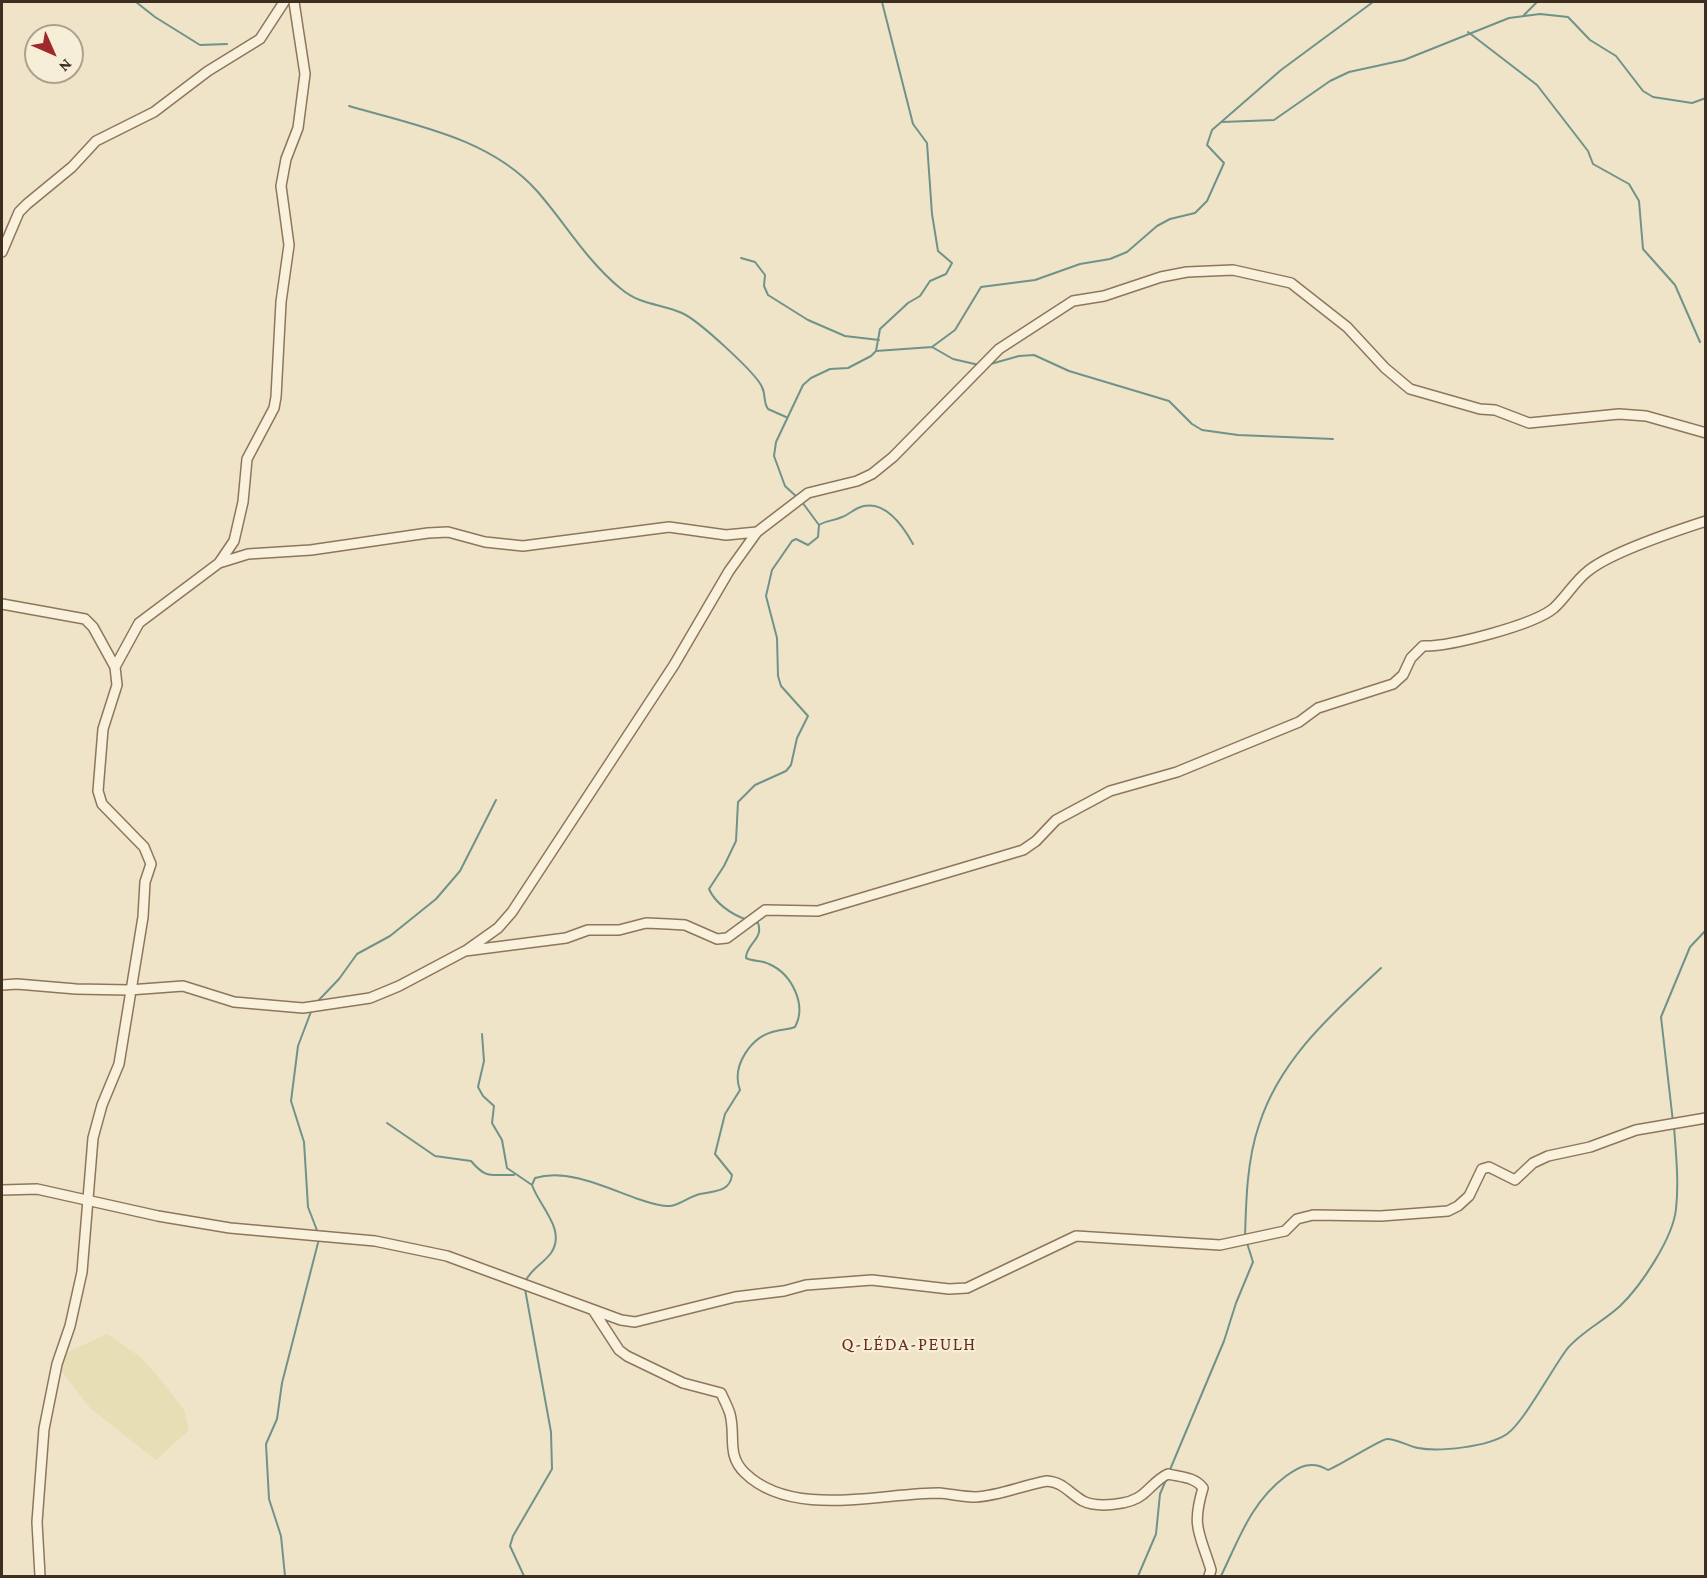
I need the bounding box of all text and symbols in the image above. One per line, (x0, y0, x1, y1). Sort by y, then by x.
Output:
north arrow (24, 24, 84, 84)
text: N (56, 56, 76, 76)
district label: Q-LÉDA-PEULH (841, 1333, 977, 1355)

